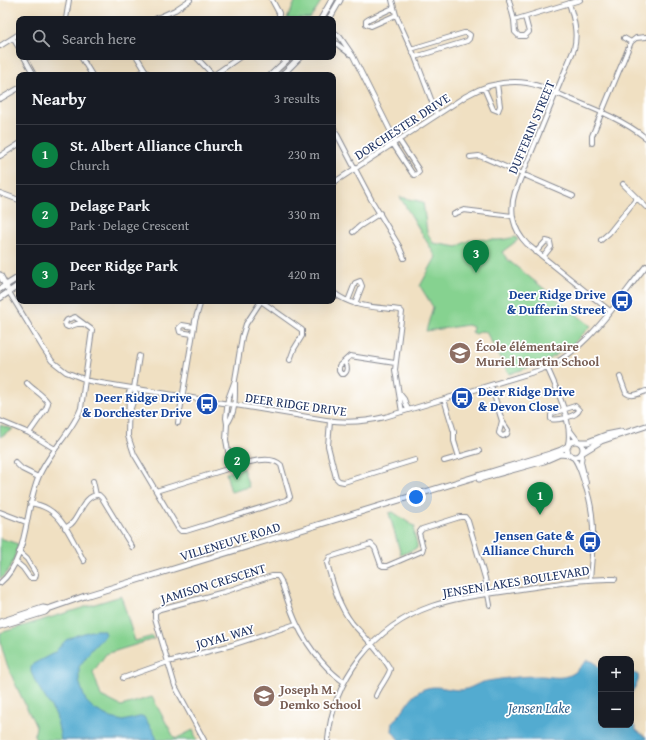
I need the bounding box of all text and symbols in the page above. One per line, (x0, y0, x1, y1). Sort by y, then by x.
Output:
search box (16, 16, 336, 60)
icon: search (30, 27, 52, 49)
text: Search here (62, 28, 136, 49)
street label: DUFFERIN STREET (503, 77, 560, 177)
text: Nearby (32, 86, 86, 111)
street label: DORCHESTER DRIVE (351, 88, 454, 164)
text: 3 results (274, 89, 320, 108)
text: St. Albert Alliance Church (70, 135, 243, 156)
text: 1 (42, 145, 48, 164)
text: 230 m (288, 145, 320, 164)
text: Church (70, 156, 109, 175)
text: Delage Park (70, 195, 150, 216)
text: 2 (42, 205, 48, 224)
text: 330 m (288, 205, 320, 224)
text: Park · Delage Crescent (70, 216, 189, 235)
pin: 3 (463, 240, 489, 273)
text: Deer Ridge Park (70, 255, 178, 276)
text: 3 (42, 265, 48, 284)
text: 420 m (288, 265, 320, 284)
text: Park (70, 276, 95, 295)
place label: Deer Ridge Drive & Dufferin Street (507, 285, 606, 319)
bus stop icon: Deer Ridge Drive & Dufferin Street (609, 288, 635, 314)
place label: École élémentaire Muriel Martin School (476, 337, 599, 371)
school or university icon: École élémentaire Muriel Martin School (447, 340, 473, 366)
place label: Deer Ridge Drive & Devon Close (478, 382, 575, 416)
bus stop icon: Deer Ridge Drive & Devon Close (449, 385, 475, 411)
place label: Deer Ridge Drive & Dorchester Drive (82, 388, 192, 422)
street label: DEER RIDGE DRIVE (244, 388, 348, 421)
bus stop icon: Deer Ridge Drive & Dorchester Drive (194, 391, 220, 417)
pin: 2 (224, 447, 250, 480)
pin: 1 (527, 482, 553, 515)
your location (406, 487, 426, 507)
street label: VILLENEUVE ROAD (178, 517, 283, 566)
place label: Jensen Gate & Alliance Church (482, 526, 575, 560)
bus stop icon: Jensen Gate & Alliance Church (577, 529, 603, 555)
street label: JAMISON CRESCENT (156, 558, 269, 609)
street label: JENSEN LAKES BOULEVARD (439, 560, 591, 603)
street label: JOYAL WAY (192, 619, 257, 654)
map controls (598, 656, 634, 728)
button: + (598, 656, 634, 692)
place label: Joseph M. Demko School (278, 680, 361, 714)
school or university icon: Joseph M. Demko School (251, 683, 277, 709)
button: − (598, 692, 634, 728)
water label: Jensen Lake (506, 698, 570, 718)

